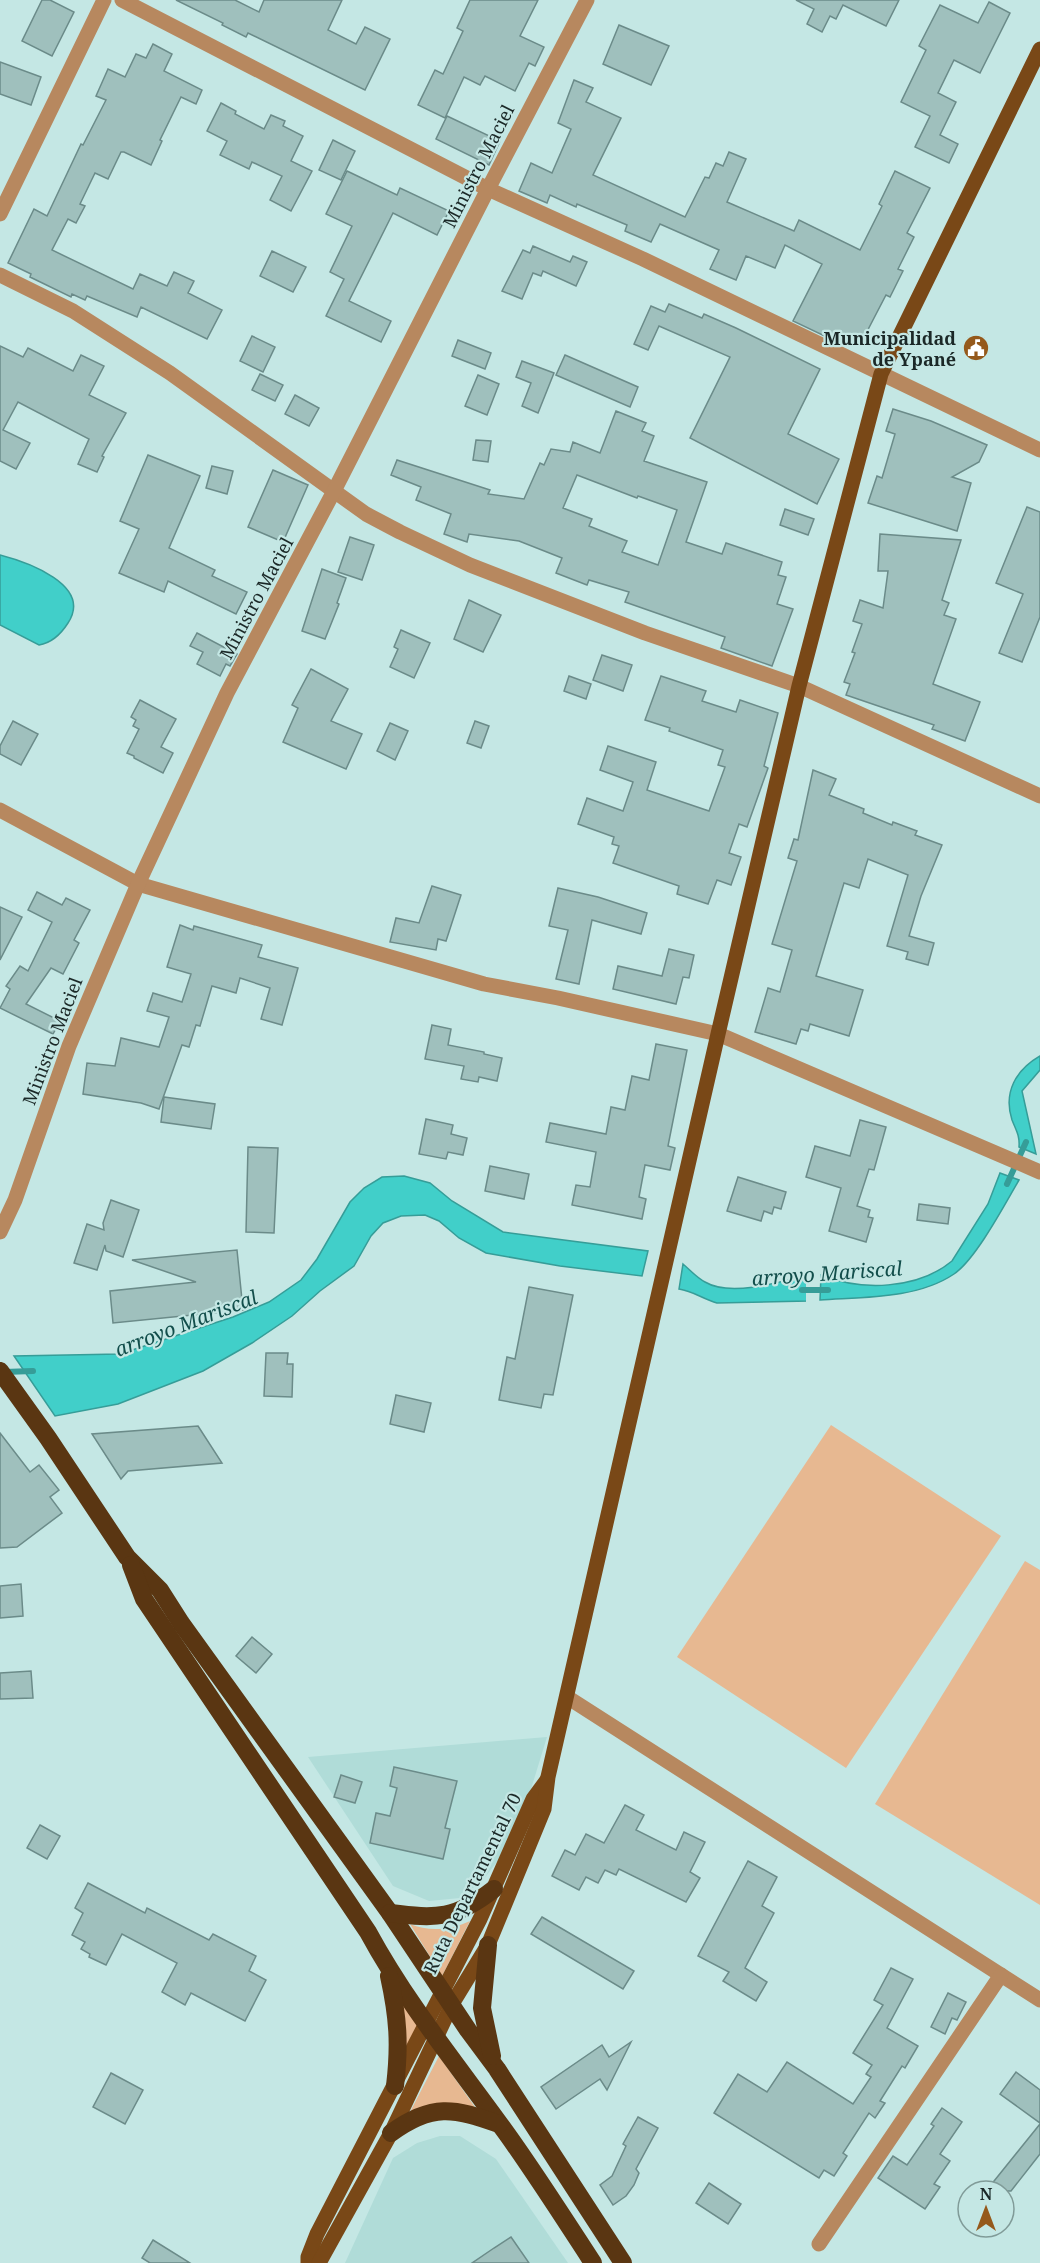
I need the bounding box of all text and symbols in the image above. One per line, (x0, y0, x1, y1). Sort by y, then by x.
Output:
street label: Ministro Maciel (437, 100, 519, 232)
place label: Municipalidad de Ypané (823, 326, 956, 371)
public building icon: Municipalidad de Ypané (961, 333, 991, 363)
street label: Ministro Maciel (214, 532, 298, 663)
street label: Ministro Maciel (17, 973, 88, 1108)
water label: arroyo Mariscal (751, 1254, 903, 1292)
water label: arroyo Mariscal (111, 1283, 261, 1363)
street label: Ruta Departamental 70 (418, 1789, 526, 1977)
north arrow (956, 2179, 1016, 2239)
text: N (980, 2183, 993, 2205)

